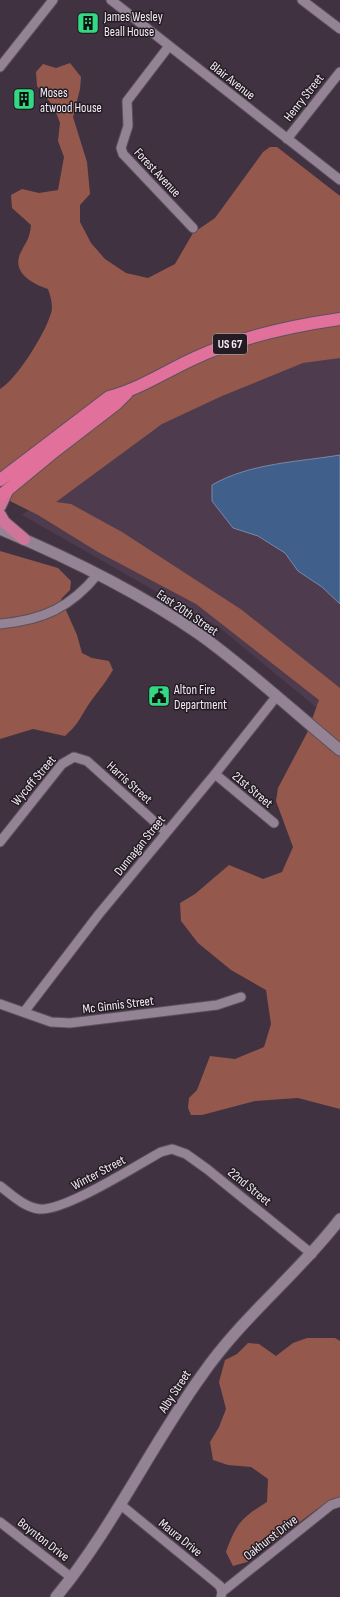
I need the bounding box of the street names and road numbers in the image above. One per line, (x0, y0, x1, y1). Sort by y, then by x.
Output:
street label: Blair Avenue (206, 58, 258, 103)
street label: Henry Street (280, 71, 327, 125)
street label: Forest Avenue (130, 145, 184, 201)
road number: US 67 (213, 334, 247, 354)
street label: East 20th Street (154, 586, 221, 639)
street label: Wycoff Street (8, 752, 59, 809)
street label: Harris Street (103, 758, 155, 807)
street label: 21st Street (229, 768, 276, 811)
street label: Dunnagan Street (111, 812, 169, 879)
street label: Mc Ginnis Street (82, 993, 155, 1017)
street label: Winter Street (69, 1152, 128, 1194)
street label: 22nd Street (224, 1164, 274, 1209)
street label: Alby Street (155, 1367, 195, 1417)
street label: Oakhurst Drive (240, 1512, 301, 1564)
street label: Boynton Drive (14, 1515, 72, 1565)
street label: Maura Drive (155, 1515, 205, 1560)

